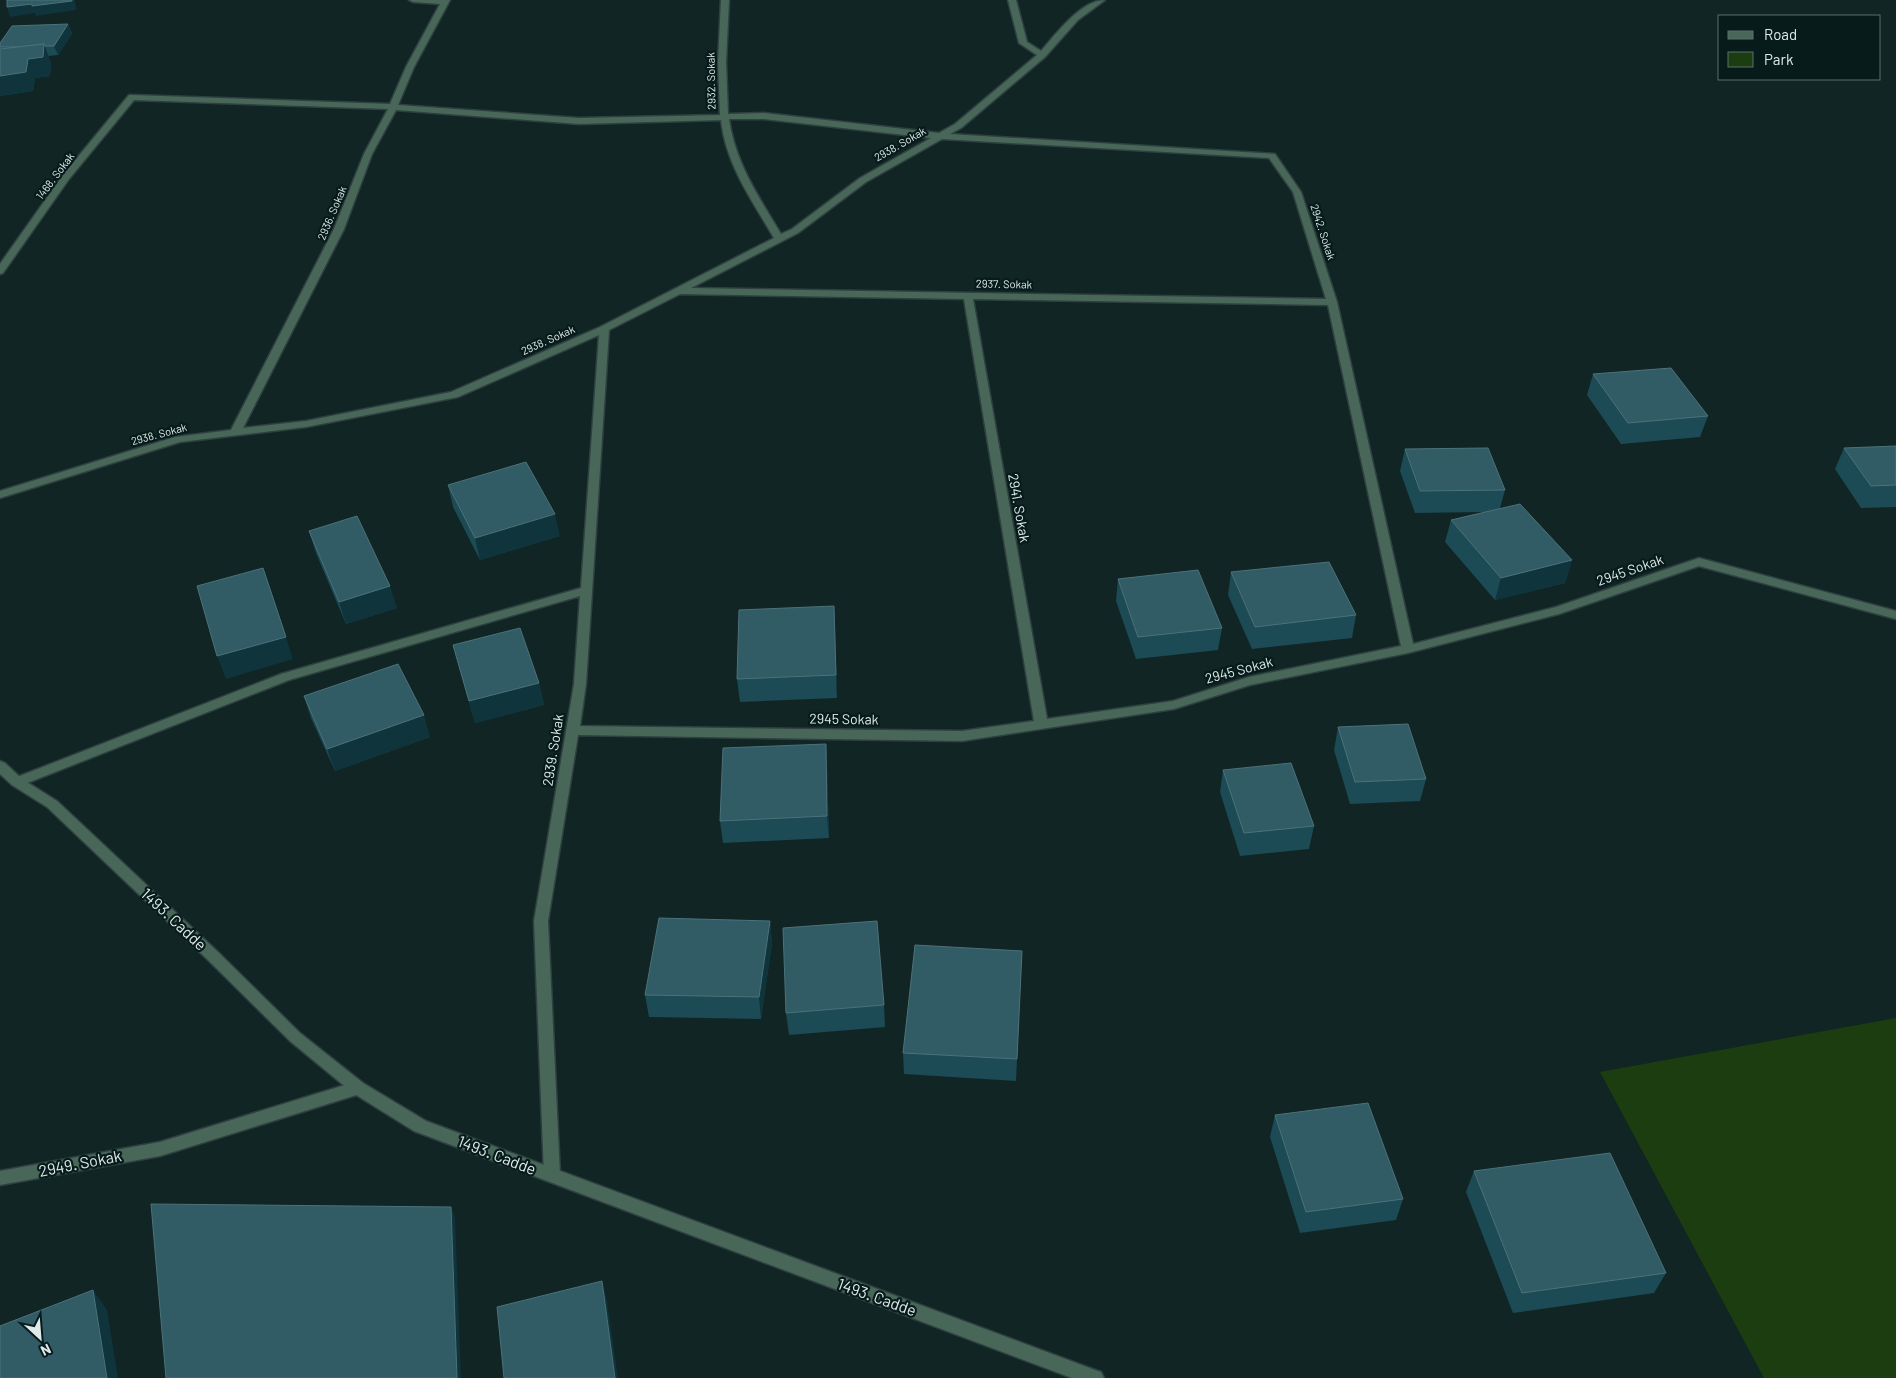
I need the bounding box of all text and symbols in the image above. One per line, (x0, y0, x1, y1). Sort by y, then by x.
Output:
legend (1718, 15, 1881, 80)
text: Road (1764, 25, 1797, 43)
text: Park (1764, 50, 1794, 68)
street label: 2932. Sokak (703, 52, 718, 110)
street label: 2938. Sokak (872, 123, 928, 164)
street label: 1468. Sokak (33, 149, 77, 202)
street label: 2936. Sokak (314, 184, 349, 242)
street label: 2942. Sokak (1308, 202, 1339, 262)
street label: 2937. Sokak (976, 277, 1033, 290)
street label: 2938. Sokak (519, 322, 577, 357)
street label: 2938. Sokak (130, 420, 189, 447)
street label: 2941. Sokak (1005, 472, 1034, 544)
street label: 2945 Sokak (1594, 550, 1665, 589)
street label: 2945 Sokak (1203, 652, 1275, 687)
street label: 2945 Sokak (809, 709, 879, 728)
street label: 2939. Sokak (538, 713, 567, 787)
street label: 1493. Cadde (138, 884, 211, 954)
street label: 1493. Cadde (455, 1131, 539, 1178)
street label: 2949. Sokak (37, 1145, 123, 1180)
street label: 1493. Cadde (835, 1274, 919, 1320)
north arrow (15, 1313, 65, 1363)
text: N (38, 1340, 54, 1360)

